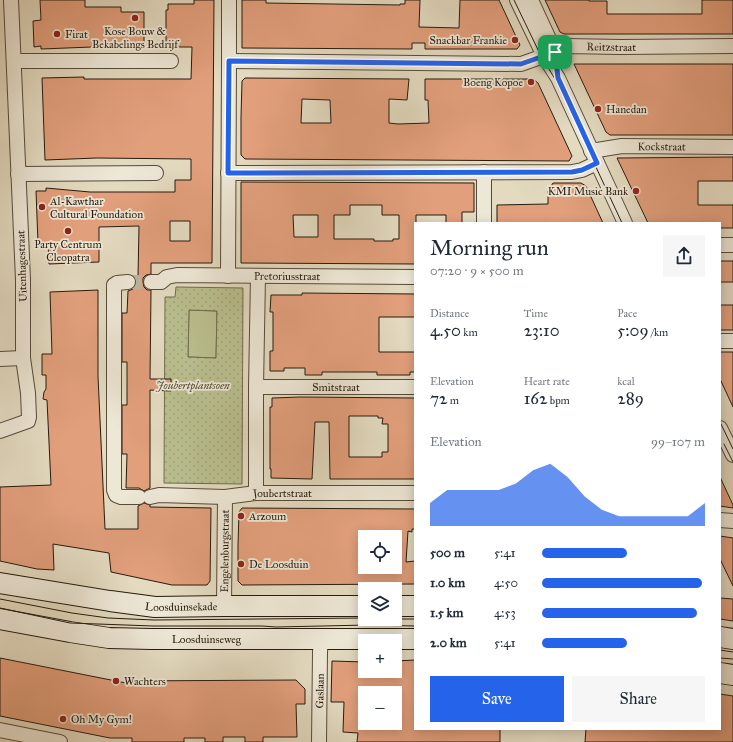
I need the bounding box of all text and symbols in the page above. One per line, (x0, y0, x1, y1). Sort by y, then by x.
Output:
marker: Kose Bouw & Bekabelings Bedrijf (130, 13, 140, 23)
place label: Kose Bouw & Bekabelings Bedrijf (92, 25, 180, 51)
place label: Firat (65, 28, 88, 41)
marker: Firat (52, 29, 62, 39)
place label: Snackbar Frankie (430, 34, 507, 47)
marker: Snackbar Frankie (510, 35, 520, 45)
pin (538, 35, 572, 69)
street label: Reitzstraat (587, 40, 636, 54)
icon: arrive (544, 41, 566, 63)
place label: Boeng Kopoe (463, 76, 523, 89)
marker: Boeng Kopoe (526, 77, 536, 87)
place label: Hanedan (606, 103, 647, 116)
marker: Hanedan (593, 104, 603, 114)
street label: Kockstraat (637, 140, 686, 153)
place label: KMI Music Bank (548, 185, 629, 198)
marker: KMI Music Bank (631, 186, 641, 196)
place label: Al-Kawthar Cultural Foundation (49, 195, 143, 221)
marker: Al-Kawthar Cultural Foundation (37, 202, 47, 212)
marker: Party Centrum Cleopatra (63, 226, 73, 236)
street label: Uitenhagestraat (14, 230, 30, 302)
text: Morning run (430, 234, 549, 261)
button: share (663, 235, 705, 277)
place label: Party Centrum Cleopatra (34, 238, 102, 264)
text: 07:20 · 9 × 500 m (430, 263, 524, 279)
street label: Pretoriusstraat (254, 269, 320, 283)
text: Distance (430, 307, 469, 320)
text: Time (524, 307, 548, 320)
text: Pace (617, 307, 637, 320)
text: 4.50 (430, 320, 461, 341)
text: 23:10 (524, 320, 560, 341)
text: 5:09 (617, 320, 649, 341)
text: km (461, 326, 478, 339)
text: /km (649, 326, 668, 339)
text: Elevation (430, 375, 474, 388)
text: Heart rate (524, 375, 570, 388)
text: kcal (617, 375, 635, 388)
park label: Joubertplantsoen (155, 379, 230, 393)
street label: Smitstraat (312, 381, 360, 394)
text: 72 (430, 388, 447, 409)
text: 162 (524, 388, 547, 409)
text: 289 (617, 388, 644, 409)
text: m (447, 394, 459, 407)
text: bpm (547, 394, 570, 407)
text: Elevation (430, 434, 482, 450)
text: 99–107 m (651, 434, 705, 450)
street label: Joubertstraat (251, 486, 312, 501)
street label: Engelenburgstraat (218, 509, 231, 592)
place label: Arzoum (248, 510, 287, 523)
marker: Arzoum (236, 511, 246, 521)
map controls (358, 530, 402, 730)
button: locate (358, 530, 402, 574)
text: 500 m (430, 545, 465, 561)
text: 5:41 (494, 545, 516, 561)
place label: De Loosduin (249, 558, 308, 571)
marker: De Loosduin (236, 559, 246, 569)
text: 1.0 km (430, 575, 465, 591)
text: 4:50 (494, 575, 518, 591)
button: layers (358, 582, 402, 626)
street label: Loosduinsekade (144, 599, 218, 614)
text: 1.5 km (430, 605, 463, 621)
text: 4:53 (494, 605, 516, 621)
street label: Loosduinseweg (172, 633, 242, 646)
button: + (358, 634, 402, 678)
text: 2.0 km (430, 635, 467, 651)
text: 5:41 (494, 635, 516, 651)
street label: Gaslaan (313, 673, 326, 709)
place label: Wachters (124, 675, 166, 688)
marker: Wachters (111, 676, 121, 686)
button: Save (430, 676, 564, 722)
button: Share (572, 676, 705, 722)
button: − (358, 686, 402, 730)
place label: Oh My Gym! (71, 713, 132, 726)
marker: Oh My Gym! (58, 714, 68, 724)

